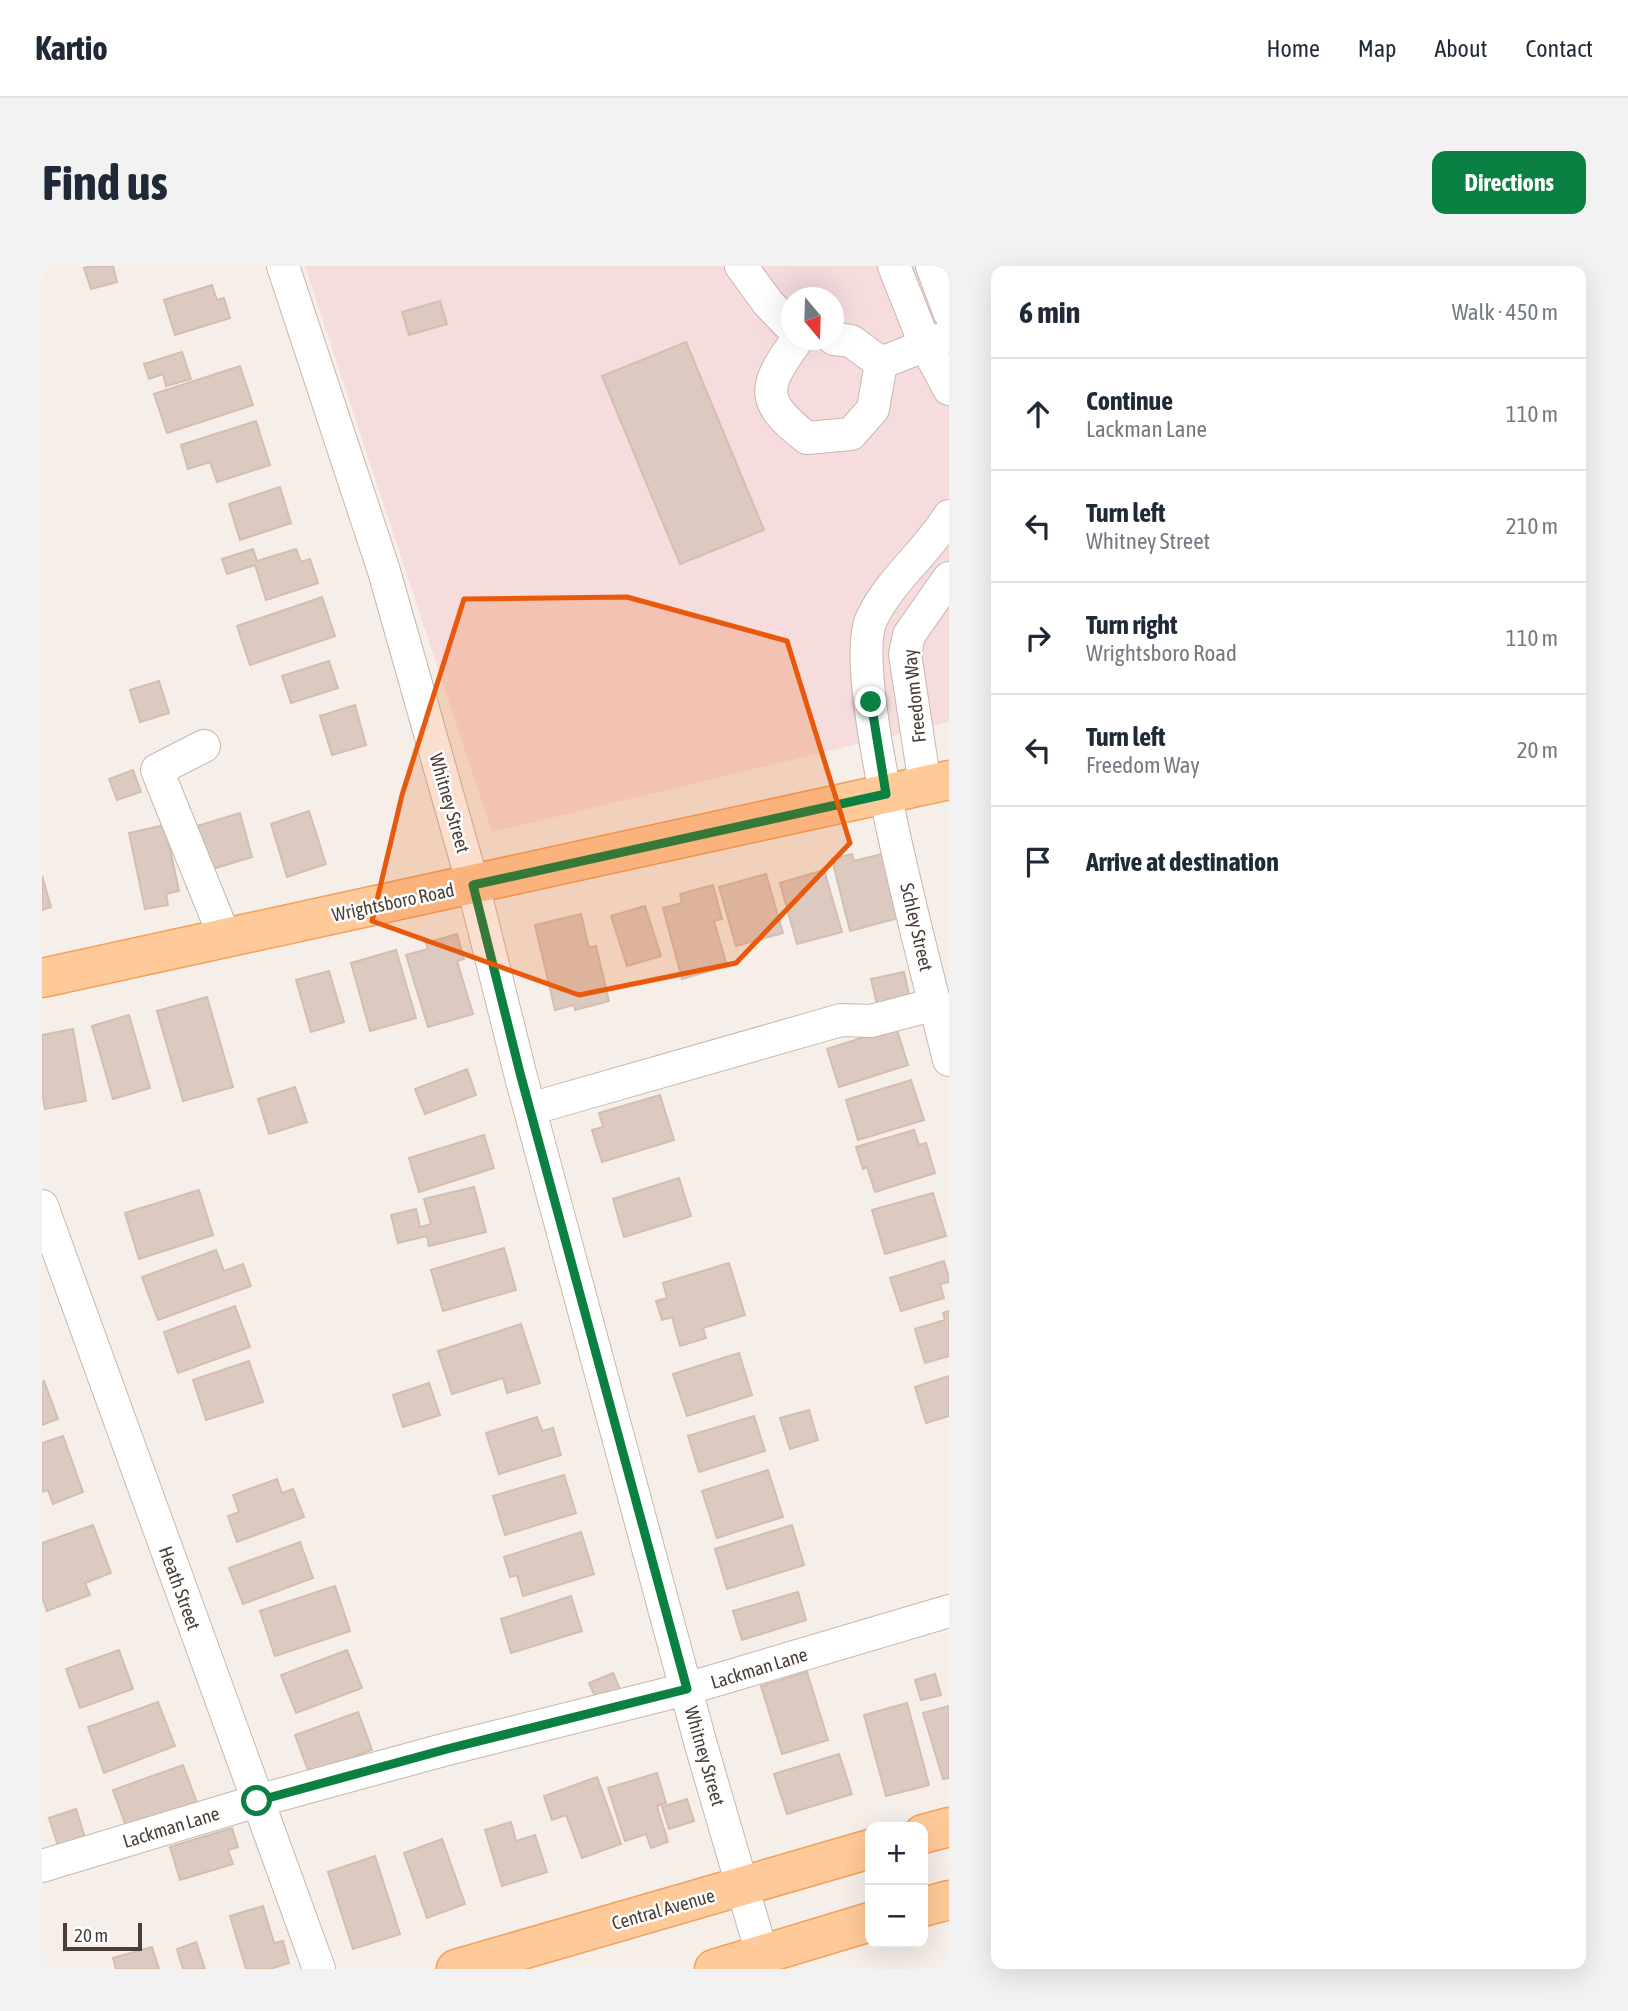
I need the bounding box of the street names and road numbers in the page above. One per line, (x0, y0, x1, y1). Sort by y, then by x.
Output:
street label: Freedom Way (898, 648, 930, 744)
street label: Whitney Street (425, 751, 475, 855)
street label: Wrightsboro Road (330, 878, 456, 926)
street label: Schley Street (896, 881, 938, 973)
street label: Heath Street (155, 1543, 205, 1633)
street label: Lackman Lane (708, 1643, 810, 1693)
street label: Whitney Street (680, 1704, 730, 1808)
street label: Lackman Lane (120, 1802, 222, 1852)
street label: Central Avenue (609, 1884, 717, 1934)

